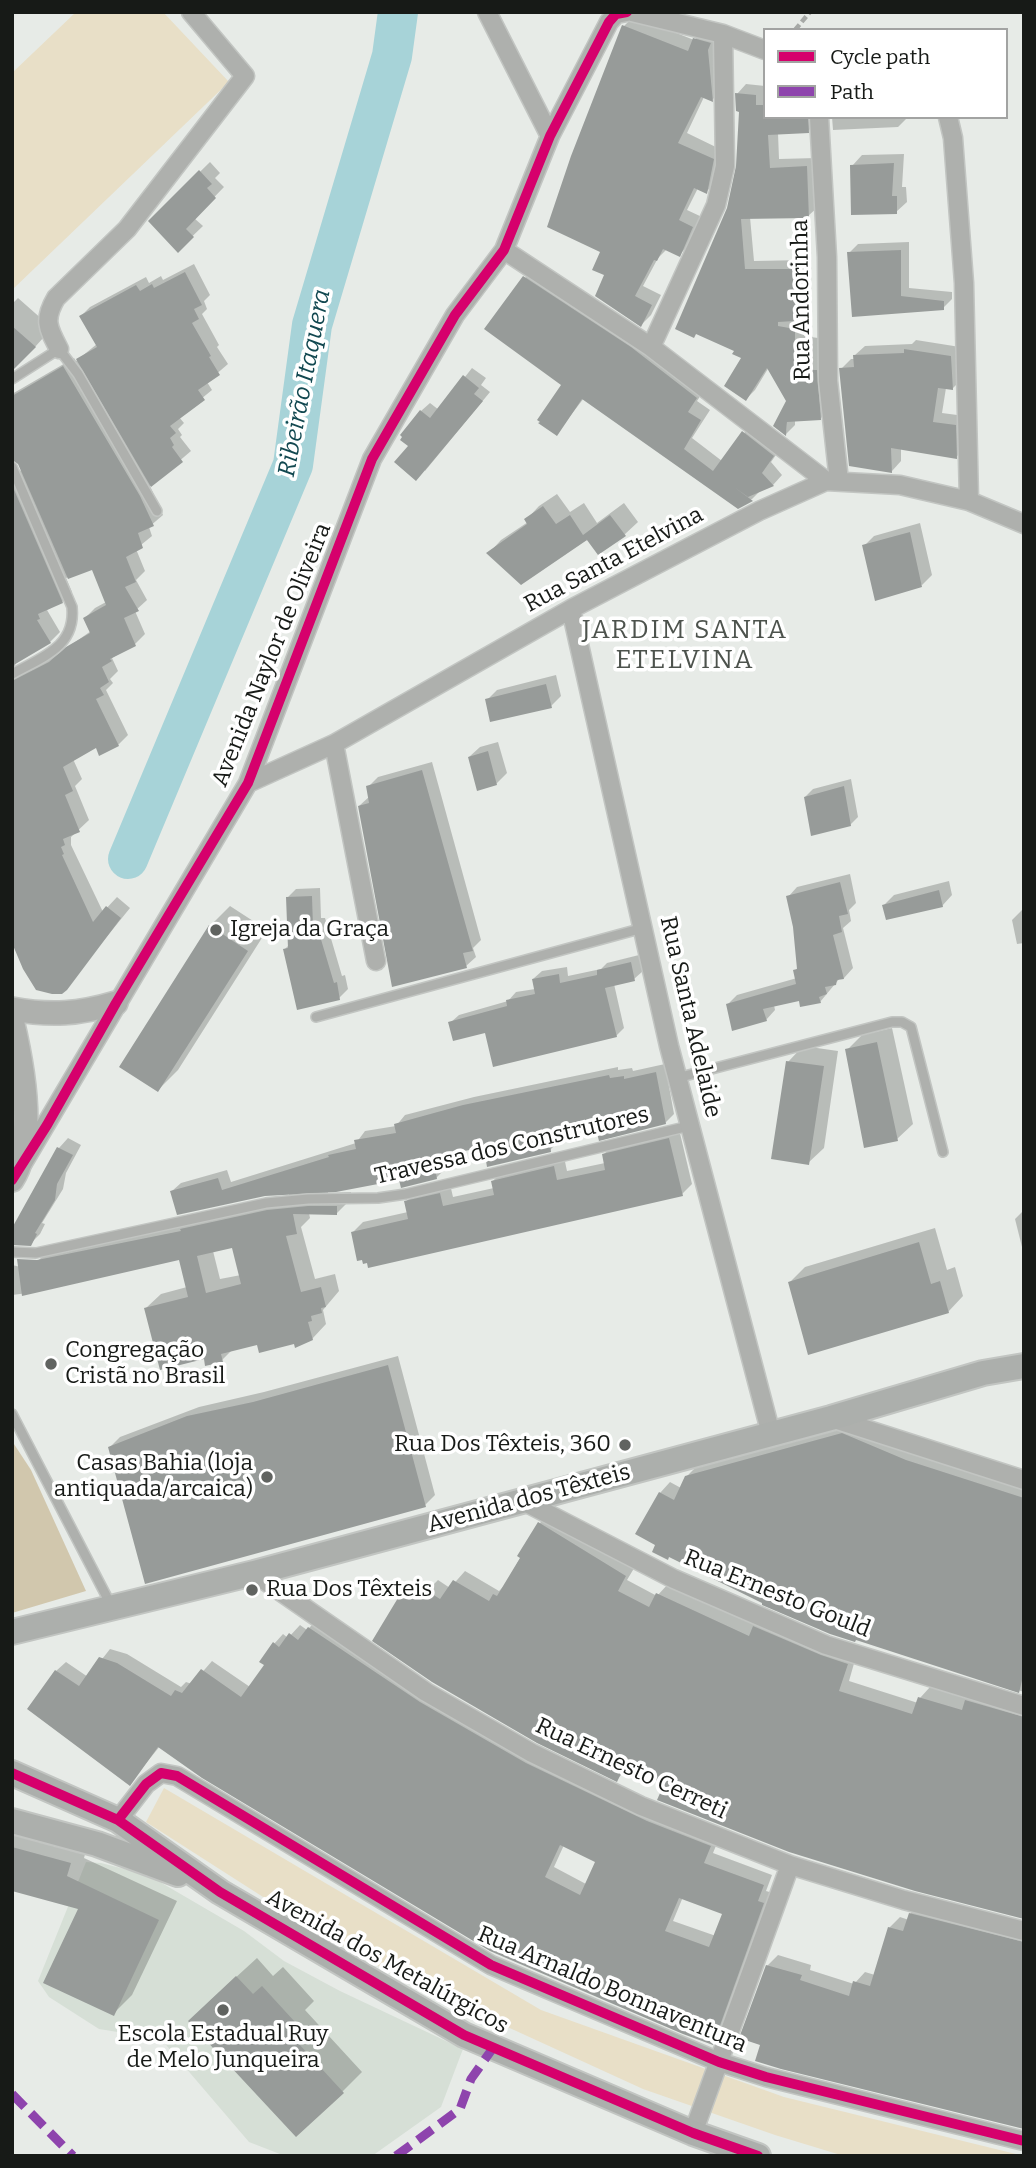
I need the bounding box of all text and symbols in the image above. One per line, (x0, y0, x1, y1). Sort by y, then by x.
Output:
legend (763, 28, 1008, 119)
text: Cycle path (830, 44, 930, 70)
text: Path (830, 79, 874, 105)
street label: Rua Andorinha (787, 219, 817, 381)
water label: Ribeirão Itaquera (273, 287, 337, 479)
street label: Rua Santa Etelvina (520, 501, 708, 619)
street label: Avenida Naylor de Oliveira (206, 519, 338, 791)
district label: JARDIM SANTA ETELVINA (584, 615, 786, 676)
street label: Rua Santa Adelaide (653, 914, 727, 1120)
place label: Igreja da Graça (230, 916, 389, 944)
marker: Igreja da Graça (208, 922, 224, 938)
street label: Travessa dos Construtores (372, 1101, 652, 1191)
place label: Congregação Cristã no Brasil (65, 1337, 225, 1391)
marker: Congregação Cristã no Brasil (43, 1356, 59, 1372)
place label: Rua Dos Têxteis, 360 (394, 1431, 611, 1459)
marker: Rua Dos Têxteis, 360 (617, 1437, 633, 1453)
place label: Casas Bahia (loja antiquada/arcaica) (54, 1450, 253, 1504)
street label: Avenida dos Têxteis (425, 1459, 633, 1539)
marker: Casas Bahia (loja antiquada/arcaica) (259, 1469, 275, 1485)
street label: Rua Ernesto Gould (680, 1544, 874, 1644)
place label: Rua Dos Têxteis (266, 1576, 432, 1604)
marker: Rua Dos Têxteis (244, 1582, 260, 1598)
street label: Rua Ernesto Cerreti (531, 1713, 731, 1825)
street label: Avenida dos Metalúrgicos (261, 1884, 513, 2040)
street label: Rua Arnaldo Bonnaventura (473, 1921, 751, 2059)
marker: Escola Estadual Ruy de Melo Junqueira (215, 2002, 231, 2018)
place label: Escola Estadual Ruy de Melo Junqueira (118, 2021, 328, 2075)

